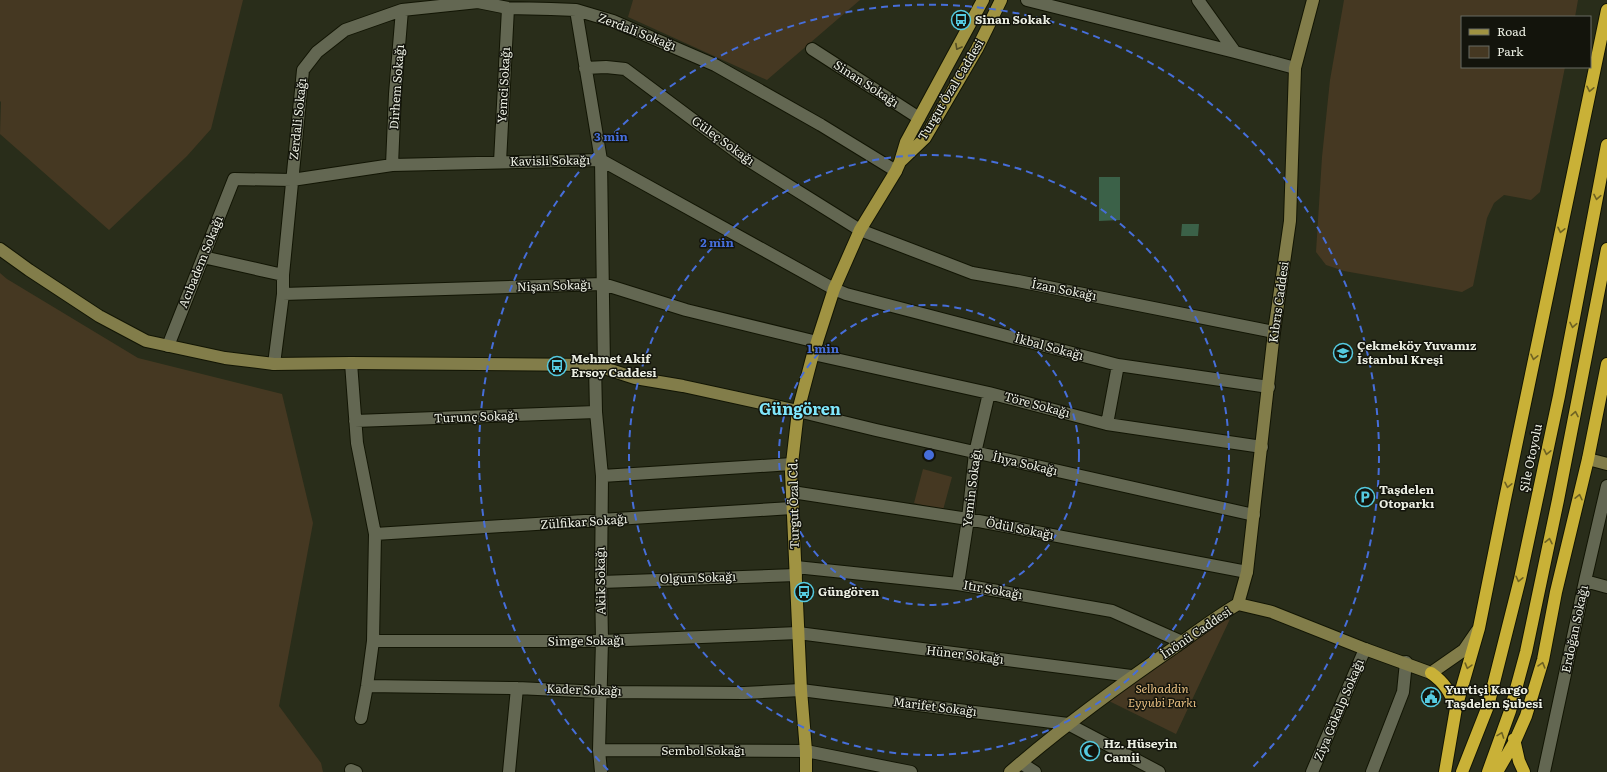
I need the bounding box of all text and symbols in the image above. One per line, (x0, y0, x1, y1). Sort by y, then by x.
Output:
street label: Zerdali Sokağı (596, 8, 679, 54)
bus stop icon: Sinan Sokak (950, 9, 972, 31)
place label: Sinan Sokak (975, 10, 1051, 28)
legend (1461, 16, 1591, 68)
text: Road (1497, 22, 1527, 40)
street label: Turgut Özal Caddesi (913, 35, 988, 144)
text: Park (1497, 42, 1524, 60)
one-way arrow (956, 43, 963, 50)
street label: Dirhem Sokağı (384, 44, 408, 130)
street label: Yemci Sokağı (492, 47, 514, 123)
street label: Sinan Sokağı (830, 55, 903, 111)
street label: Zerdali Sokağı (284, 77, 310, 161)
one-way arrow (1587, 86, 1595, 92)
street label: Güleç Sokağı (689, 111, 759, 169)
text: 3 min (594, 127, 629, 145)
street label: Kavisli Sokağı (510, 150, 590, 170)
one-way arrow (1593, 194, 1602, 200)
street label: Acıbadem Sokağı (173, 213, 227, 310)
one-way arrow (1557, 227, 1565, 233)
text: 2 min (700, 233, 734, 251)
street label: Kıbrıs Caddesi (1263, 260, 1293, 344)
street label: İzan Sokağı (1030, 274, 1098, 304)
street label: Nişan Sokağı (517, 275, 591, 295)
one-way arrow (1569, 322, 1577, 328)
street label: İkbal Sokağı (1013, 328, 1086, 364)
place label: Çekmeköy Yuvamız İstanbul Kreşi (1357, 336, 1477, 368)
text: 1 min (807, 339, 840, 357)
school or university icon: Çekmeköy Yuvamız İstanbul Kreşi (1332, 342, 1354, 364)
place label: Mehmet Akif Ersoy Caddesi (571, 349, 657, 381)
one-way arrow (1531, 354, 1539, 360)
bus stop icon: Mehmet Akif Ersoy Caddesi (546, 355, 568, 377)
street label: Töre Sokağı (1002, 387, 1072, 421)
district label: Güngören (759, 396, 841, 420)
street label: Turunç Sokağı (434, 406, 518, 426)
one-way arrow (1570, 411, 1578, 417)
street label: Şile Otoyolu (1514, 422, 1546, 494)
street label: İhya Sokağı (991, 447, 1060, 479)
centre of rings (922, 448, 936, 462)
street label: Yemin Sokağı (957, 448, 985, 528)
one-way arrow (1543, 449, 1551, 455)
street label: Turgut Özal Cd. (783, 459, 803, 550)
place label: Taşdelen Otoparkı (1379, 480, 1435, 512)
one-way arrow (1504, 481, 1512, 488)
parking icon: Taşdelen Otoparkı (1354, 486, 1376, 508)
one-way arrow (1574, 494, 1582, 500)
street label: Zülfikar Sokağı (540, 509, 628, 533)
street label: Ödül Sokağı (985, 513, 1056, 543)
one-way arrow (1545, 538, 1553, 545)
street label: Akik Sokağı (590, 547, 610, 615)
street label: Olgun Sokağı (660, 567, 736, 587)
street label: Itır Sokağı (962, 575, 1024, 603)
one-way arrow (1516, 576, 1524, 582)
bus stop icon: Güngören (793, 581, 815, 603)
place label: Güngören (818, 582, 880, 600)
street label: Erdoğan Sokağı (1556, 583, 1592, 674)
street label: İnönü Caddesi (1156, 602, 1234, 663)
street label: Simge Sokağı (548, 630, 624, 650)
street label: Hüner Sokağı (925, 640, 1005, 668)
street label: Ziya Gökalp Sokağı (1308, 656, 1368, 763)
one-way arrow (1537, 662, 1546, 669)
one-way arrow (1465, 663, 1473, 669)
street label: Kader Sokağı (546, 679, 622, 699)
park label: Selhaddin Eyyubi Parkı (1128, 679, 1197, 711)
place label: Yurtiçi Kargo Taşdelen Şubesi (1445, 680, 1543, 712)
public building icon: Yurtiçi Kargo Taşdelen Şubesi (1420, 686, 1442, 708)
street label: Marifet Sokağı (892, 692, 978, 720)
one-way arrow (1497, 732, 1505, 739)
place label: Hz. Hüseyin Camii (1104, 734, 1178, 766)
mosque icon: Hz. Hüseyin Camii (1079, 740, 1101, 762)
street label: Sembol Sokağı (661, 741, 745, 759)

